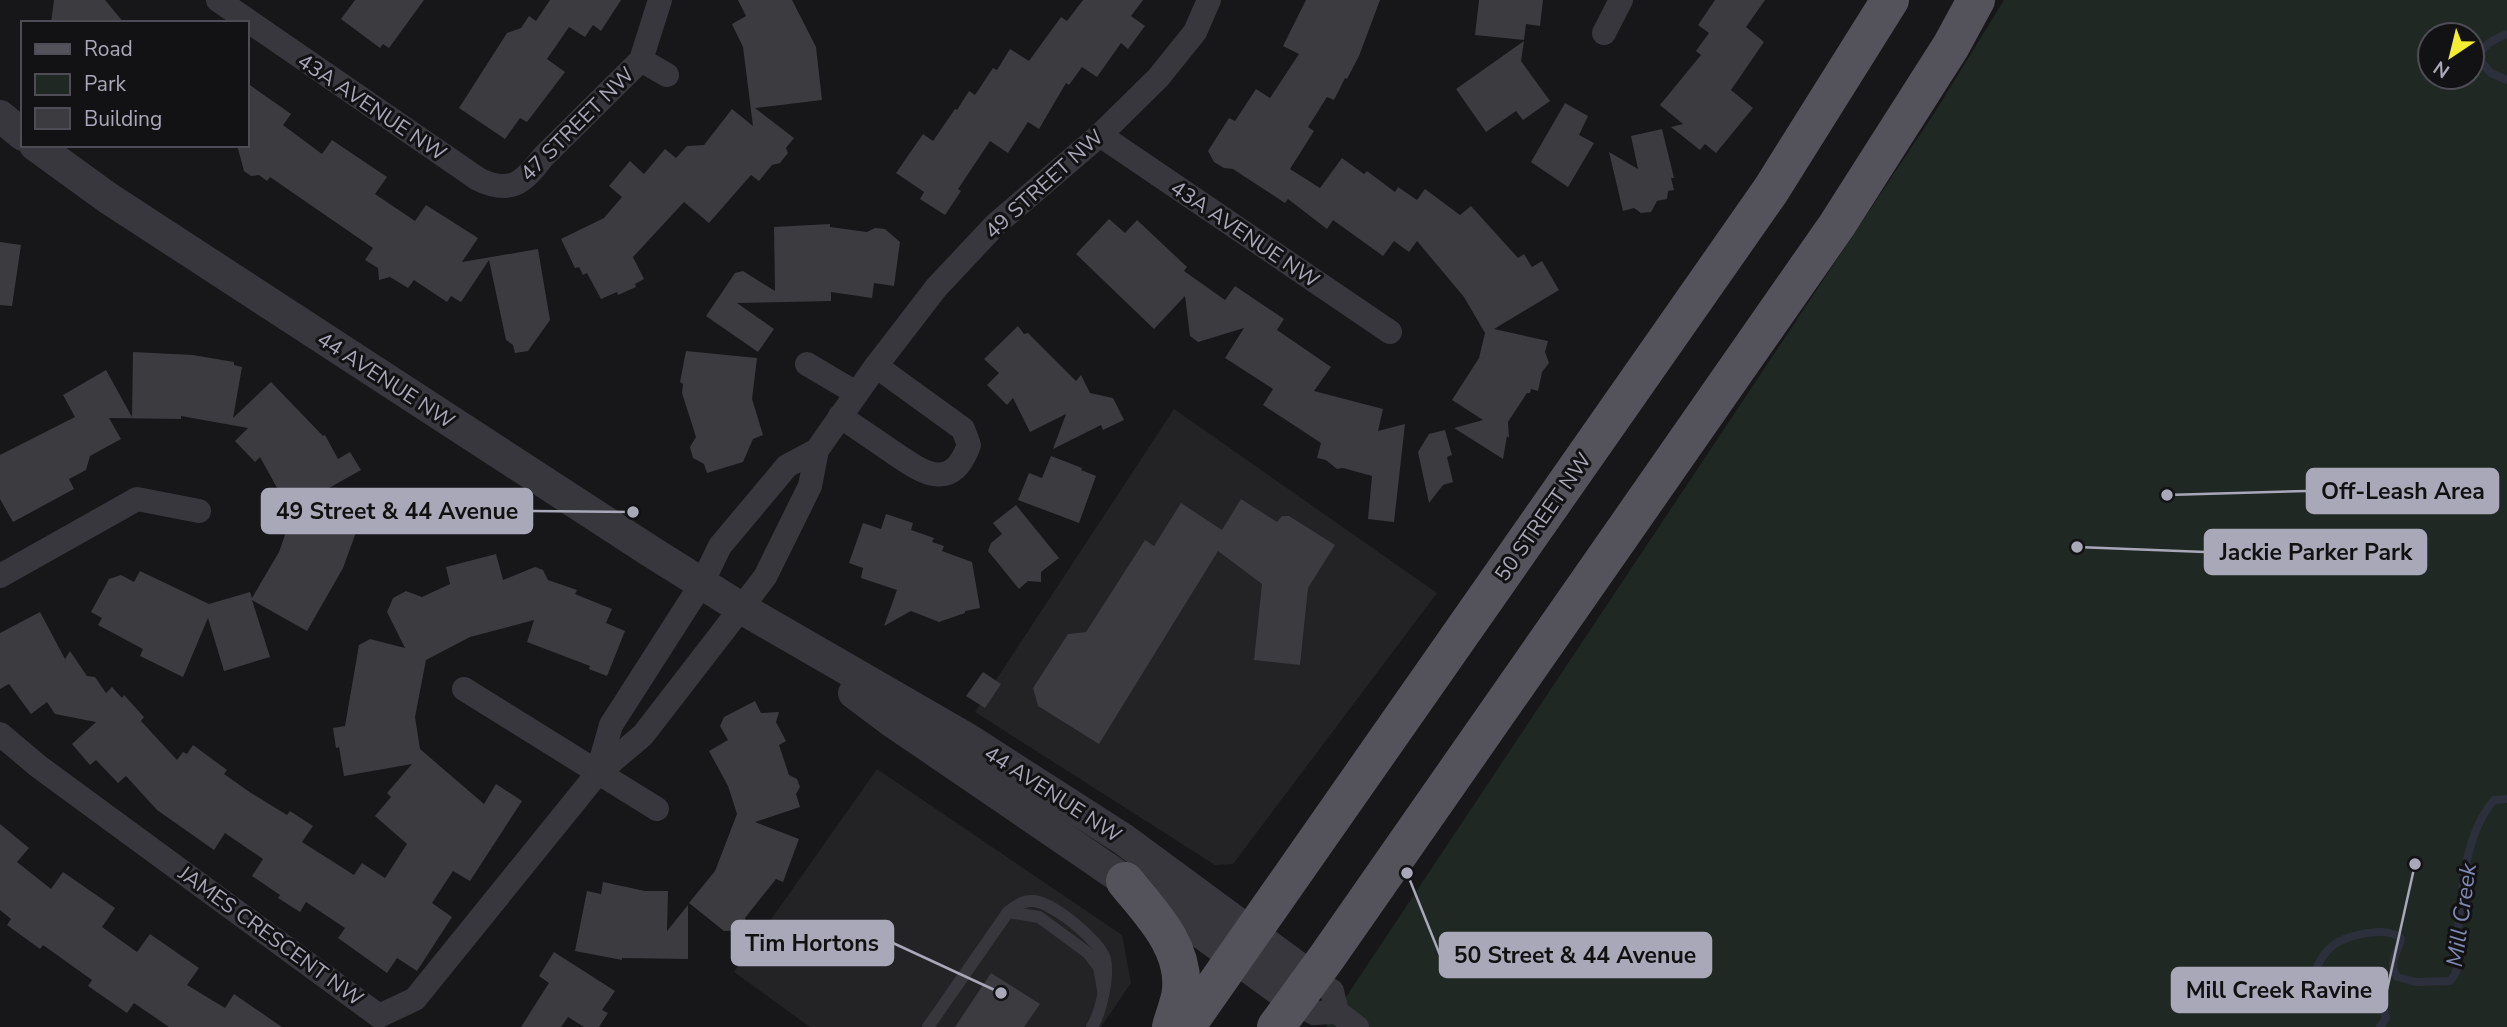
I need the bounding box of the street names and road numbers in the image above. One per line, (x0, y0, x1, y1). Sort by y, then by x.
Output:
street label: 43A AVENUE NW (292, 47, 452, 167)
street label: 47 STREET NW (514, 61, 640, 187)
street label: 49 STREET NW (979, 123, 1109, 245)
street label: 43A AVENUE NW (1165, 174, 1325, 294)
street label: 44 AVENUE NW (312, 325, 460, 435)
street label: 50 STREET NW (1488, 447, 1598, 587)
street label: 44 AVENUE NW (979, 739, 1127, 849)
street label: JAMES CRESCENT NW (172, 859, 369, 1013)

